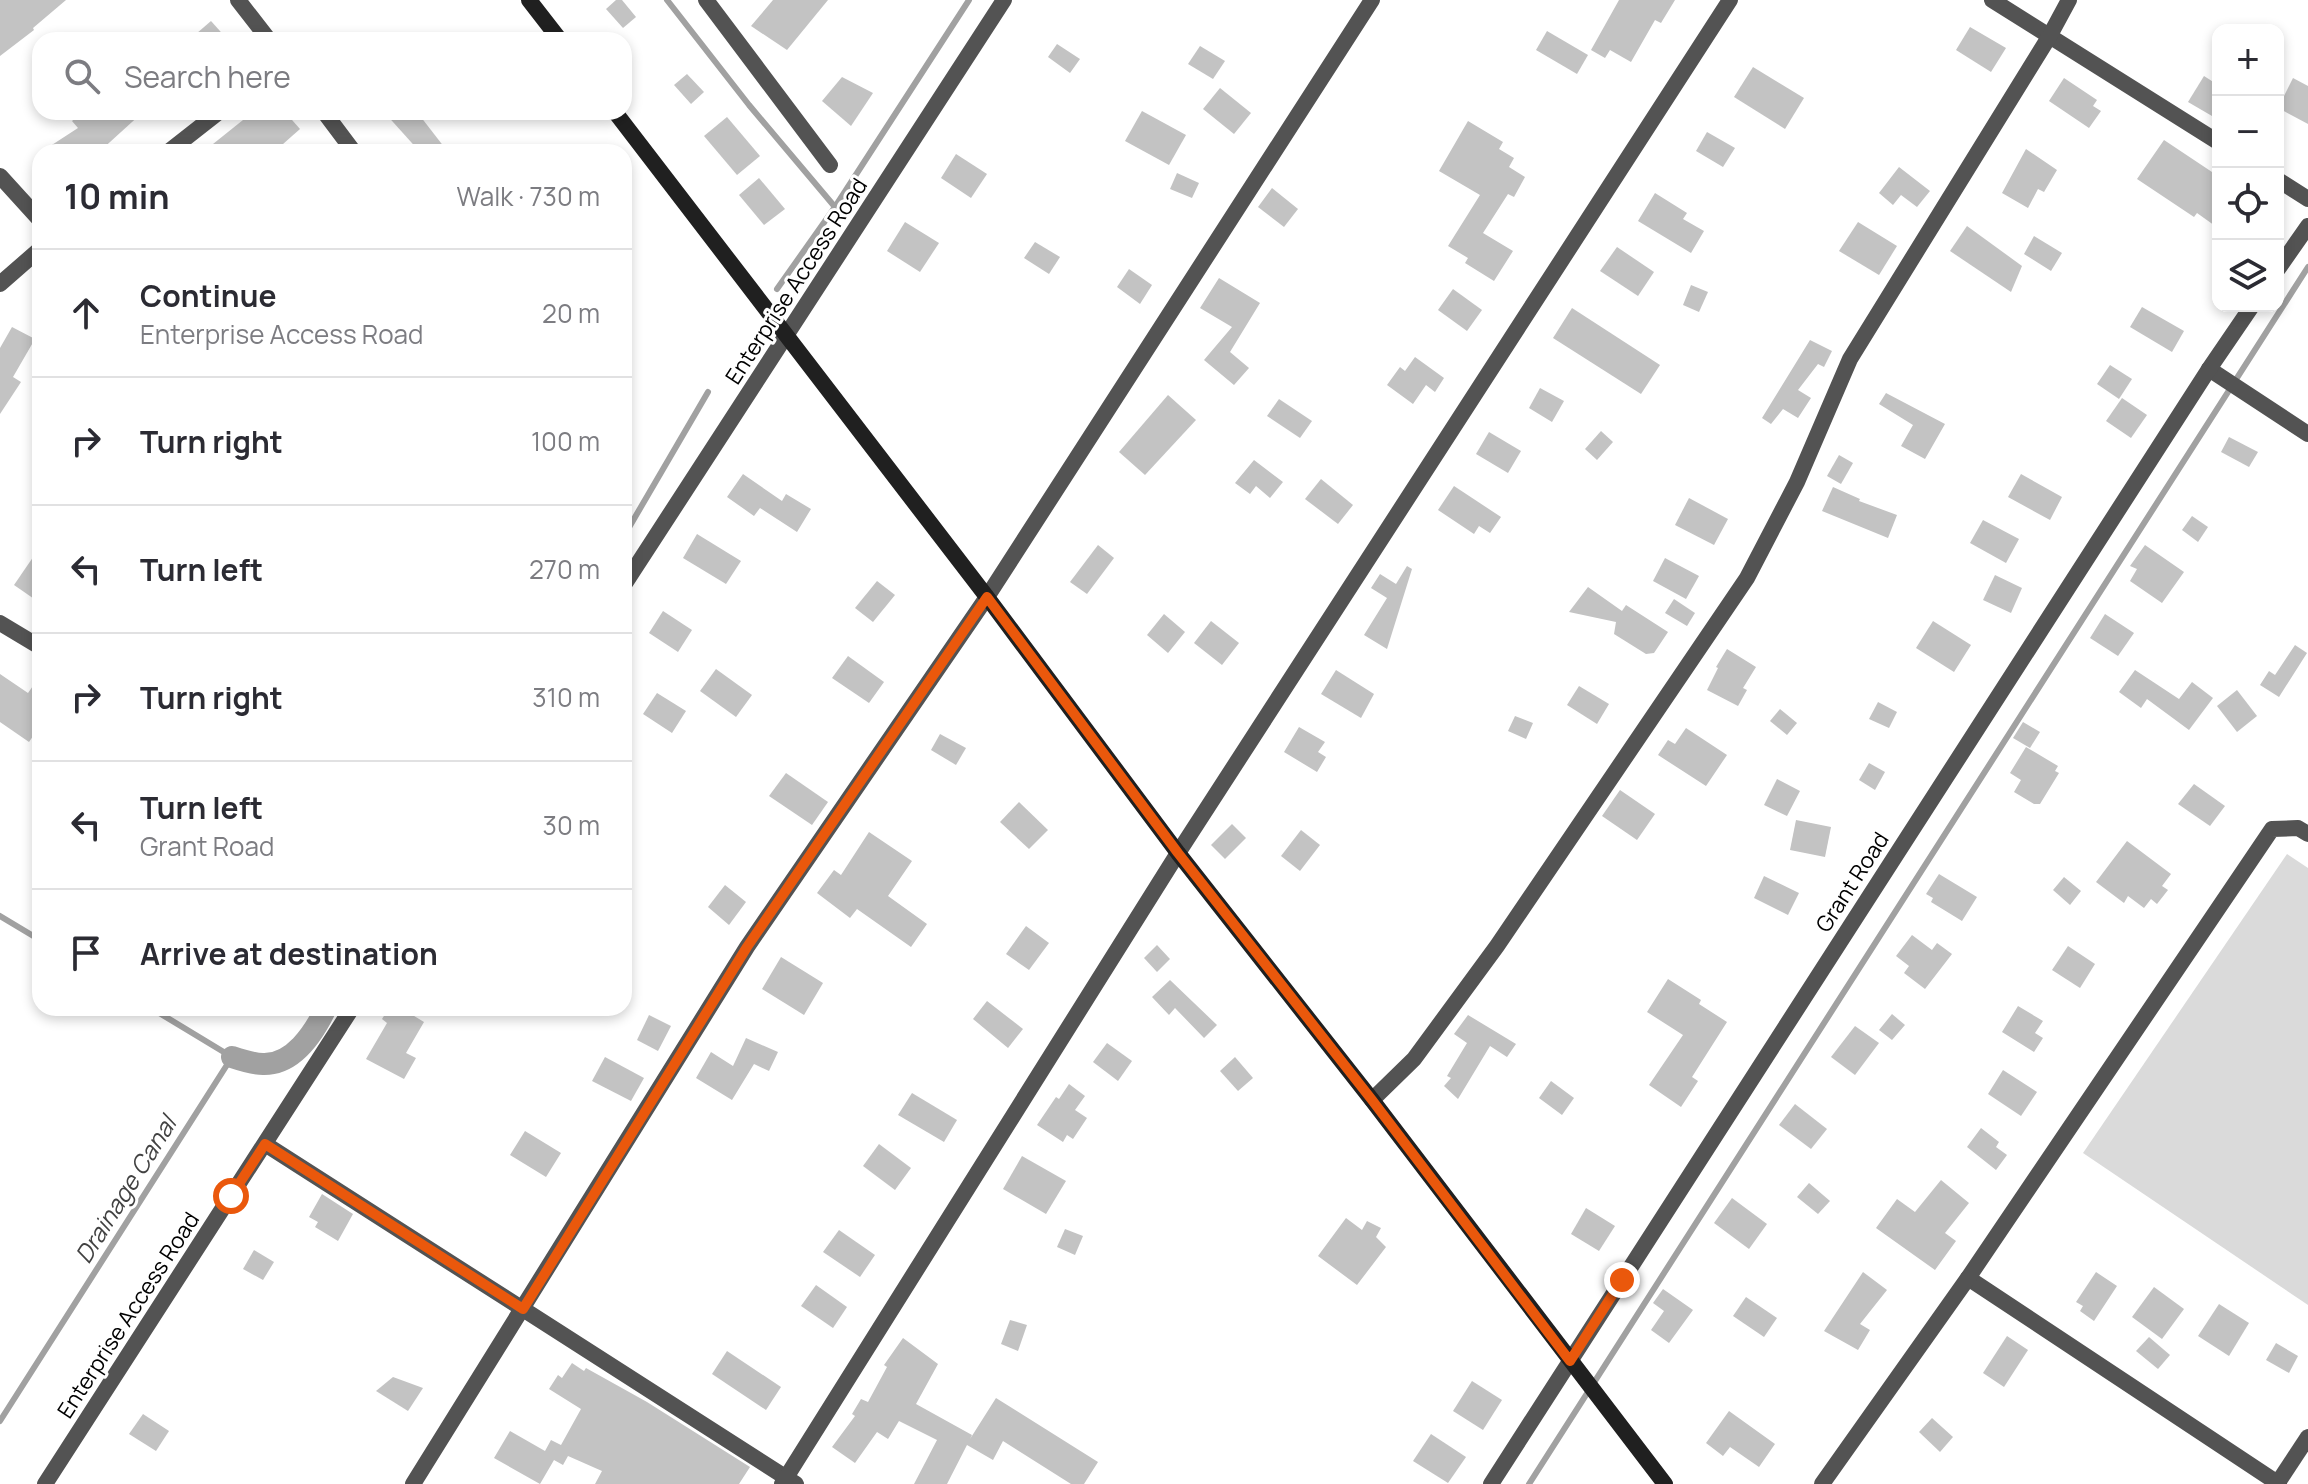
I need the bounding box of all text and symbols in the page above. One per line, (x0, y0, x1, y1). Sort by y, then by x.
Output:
map controls (2212, 24, 2284, 312)
button: + (2212, 24, 2284, 96)
search box (32, 32, 632, 120)
icon: search (60, 54, 104, 98)
text: Search here (124, 56, 291, 97)
button: − (2212, 96, 2284, 168)
button: locate (2212, 168, 2284, 240)
street label: Enterprise Access Road (718, 172, 874, 390)
text: 10 min (64, 173, 169, 219)
text: Walk · 730 m (457, 178, 600, 214)
button: layers (2212, 240, 2284, 312)
text: Continue (140, 275, 276, 316)
icon: ahead (64, 291, 108, 335)
text: 20 m (542, 295, 600, 331)
text: Enterprise Access Road (140, 316, 423, 352)
icon: right (64, 419, 108, 463)
text: Turn right (140, 421, 283, 462)
text: 100 m (531, 423, 600, 459)
icon: left (64, 547, 108, 591)
text: Turn left (140, 549, 263, 590)
text: 270 m (529, 551, 600, 587)
icon: right (64, 675, 108, 719)
text: Turn right (140, 677, 283, 718)
text: 310 m (532, 679, 600, 715)
text: Turn left (140, 787, 263, 828)
icon: left (64, 803, 108, 847)
text: 30 m (543, 807, 600, 843)
street label: Grant Road (1808, 826, 1896, 938)
text: Grant Road (140, 828, 274, 864)
icon: arrive (64, 931, 108, 975)
text: Arrive at destination (140, 933, 438, 974)
water label: Drainage Canal (66, 1107, 185, 1269)
route start (213, 1178, 249, 1214)
street label: Enterprise Access Road (50, 1206, 206, 1424)
route end (1604, 1262, 1640, 1298)

